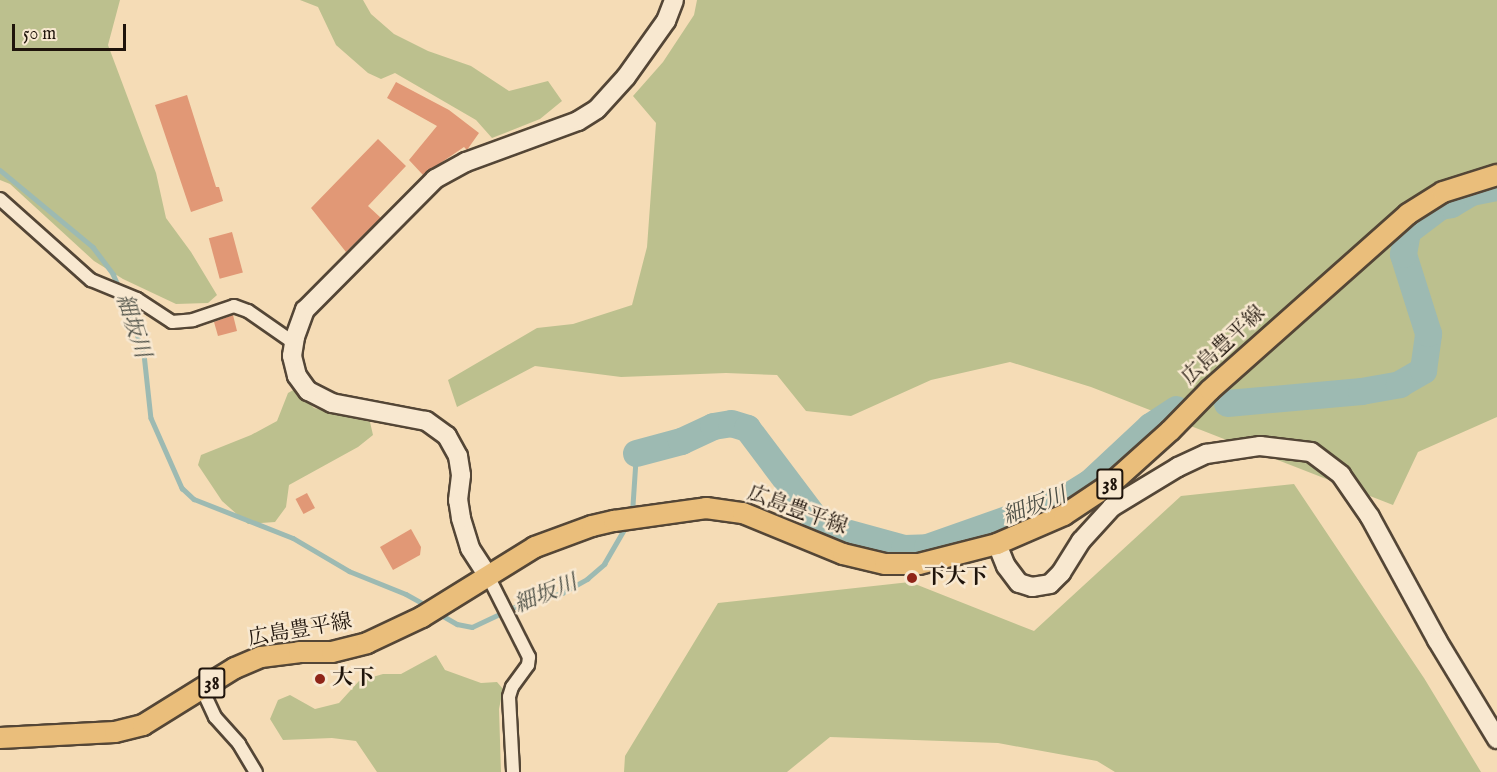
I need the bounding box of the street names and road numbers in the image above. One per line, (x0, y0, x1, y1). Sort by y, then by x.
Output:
street label: 広島豊平線 (1177, 301, 1271, 391)
road number: 38 (1095, 467, 1125, 501)
street label: 広島豊平線 (743, 481, 851, 541)
street label: 広島豊平線 (246, 609, 354, 653)
road number: 38 (197, 666, 227, 700)

